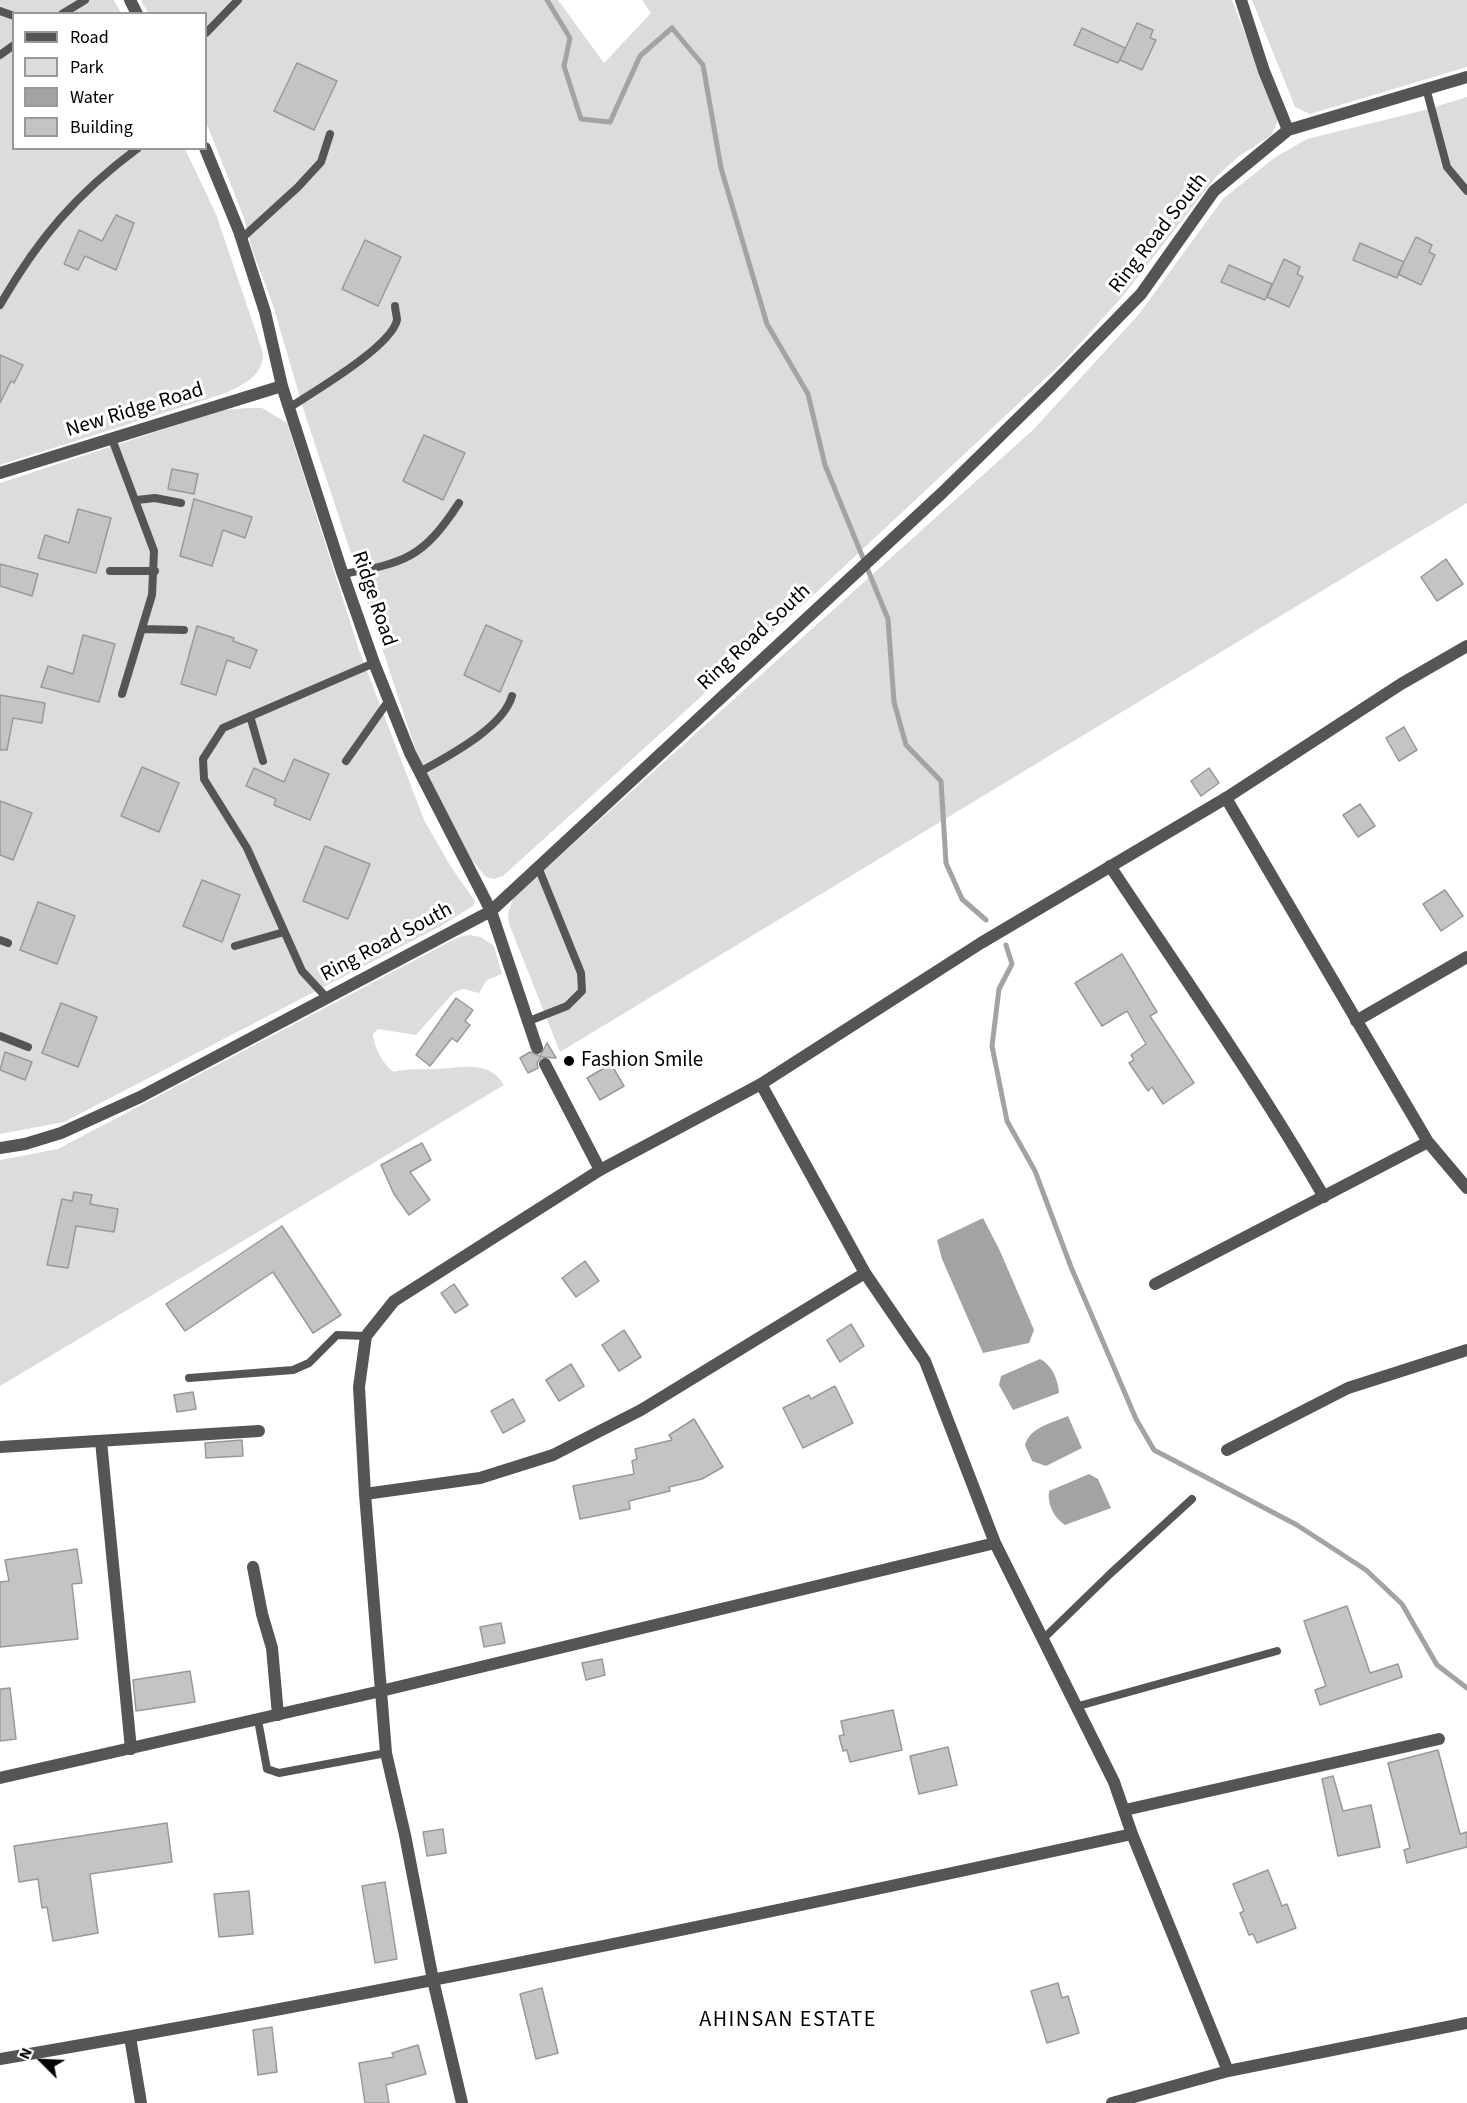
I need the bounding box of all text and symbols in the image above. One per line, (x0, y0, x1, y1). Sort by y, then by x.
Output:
legend (12, 12, 207, 150)
text: Road (70, 25, 109, 50)
text: Park (70, 55, 104, 80)
text: Water (70, 85, 114, 110)
text: Building (70, 115, 133, 140)
street label: Ring Road South (1104, 169, 1214, 299)
street label: New Ridge Road (63, 378, 207, 444)
street label: Ridge Road (345, 548, 401, 650)
street label: Ring Road South (693, 579, 817, 697)
street label: Ring Road South (317, 898, 457, 988)
place label: Fashion Smile (581, 1048, 703, 1074)
marker: Fashion Smile (562, 1054, 576, 1068)
district label: AHINSAN ESTATE (699, 2008, 877, 2034)
north arrow (12, 2031, 72, 2091)
text: N (13, 2044, 38, 2063)

